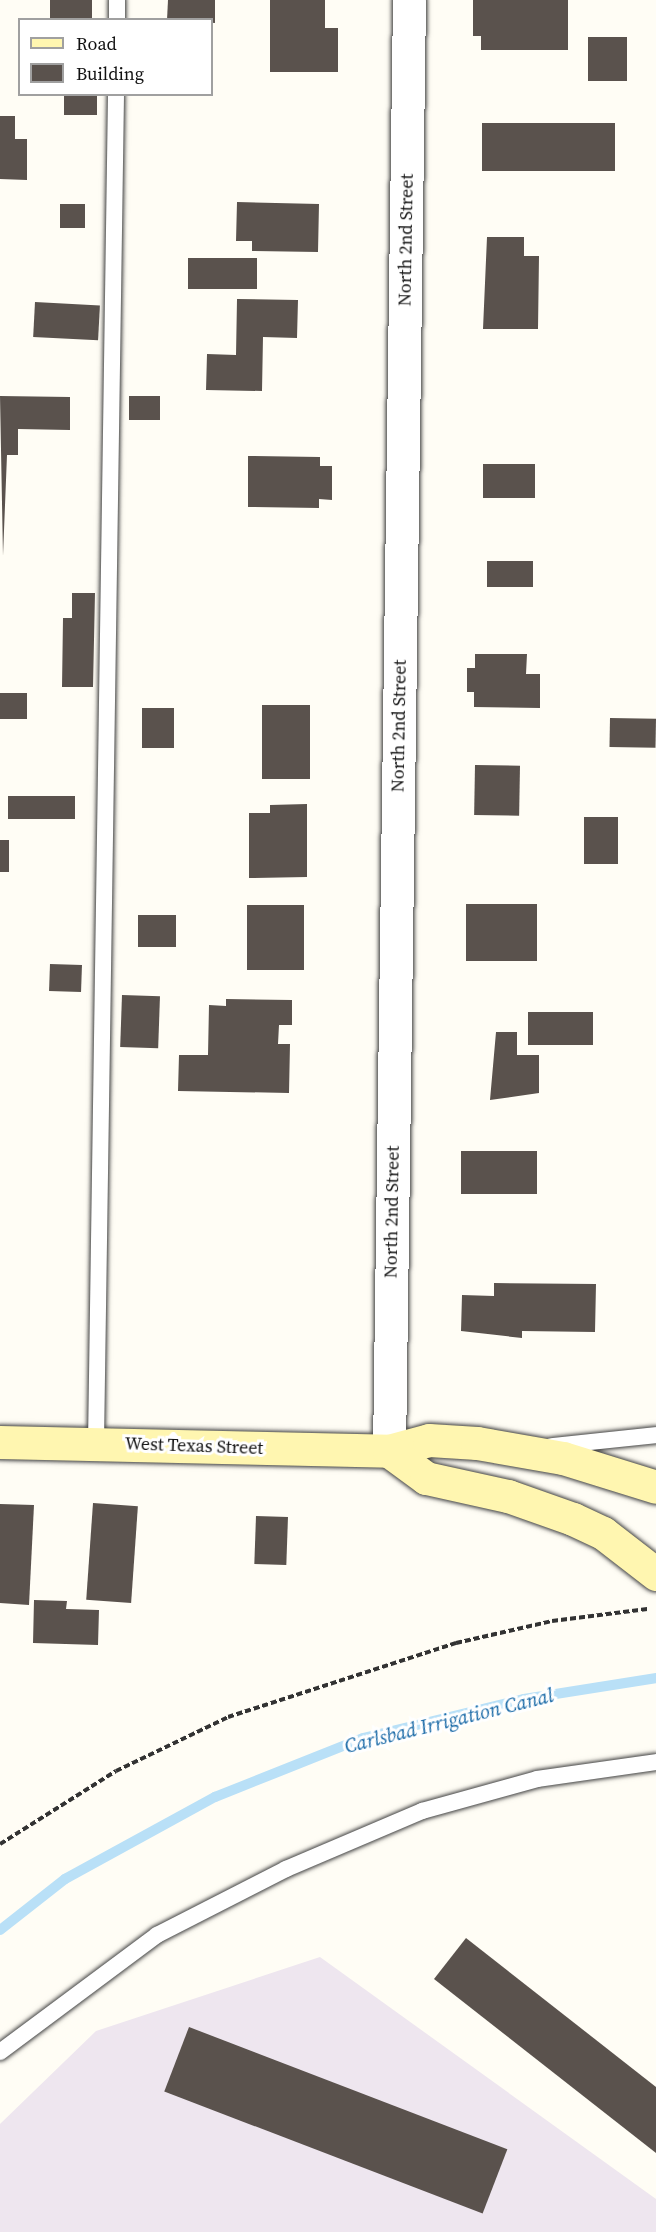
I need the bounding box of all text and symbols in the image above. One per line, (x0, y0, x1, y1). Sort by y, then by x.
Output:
legend (18, 18, 213, 96)
text: Road (76, 31, 117, 56)
text: Building (76, 61, 144, 86)
street label: North 2nd Street (394, 174, 418, 306)
street label: North 2nd Street (387, 660, 411, 792)
street label: North 2nd Street (380, 1146, 404, 1278)
street label: West Texas Street (124, 1433, 264, 1459)
water label: Carlsbad Irrigation Canal (342, 1683, 556, 1759)

